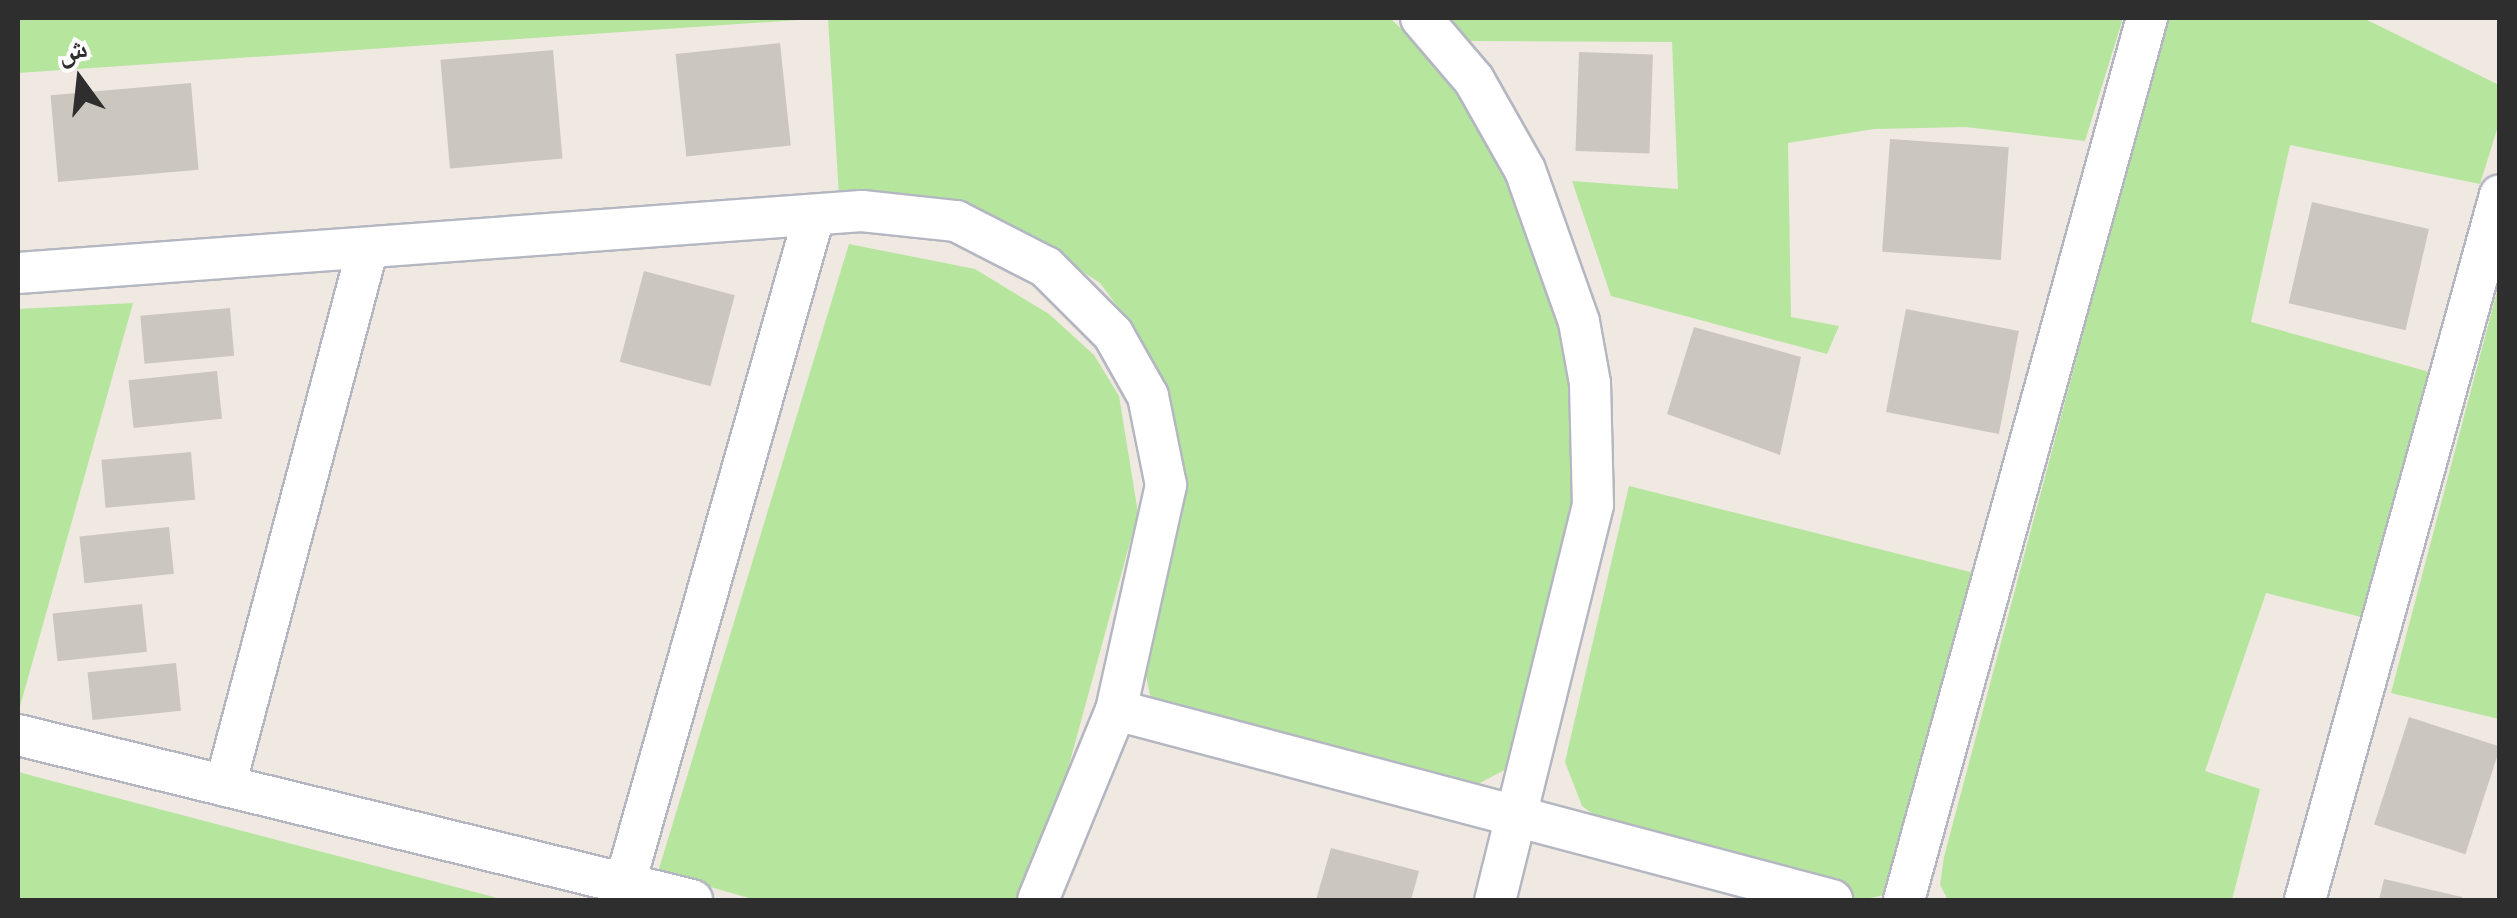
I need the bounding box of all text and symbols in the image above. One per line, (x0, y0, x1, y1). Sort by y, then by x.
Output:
north arrow (30, 30, 130, 130)
text: ش (53, 31, 91, 71)

